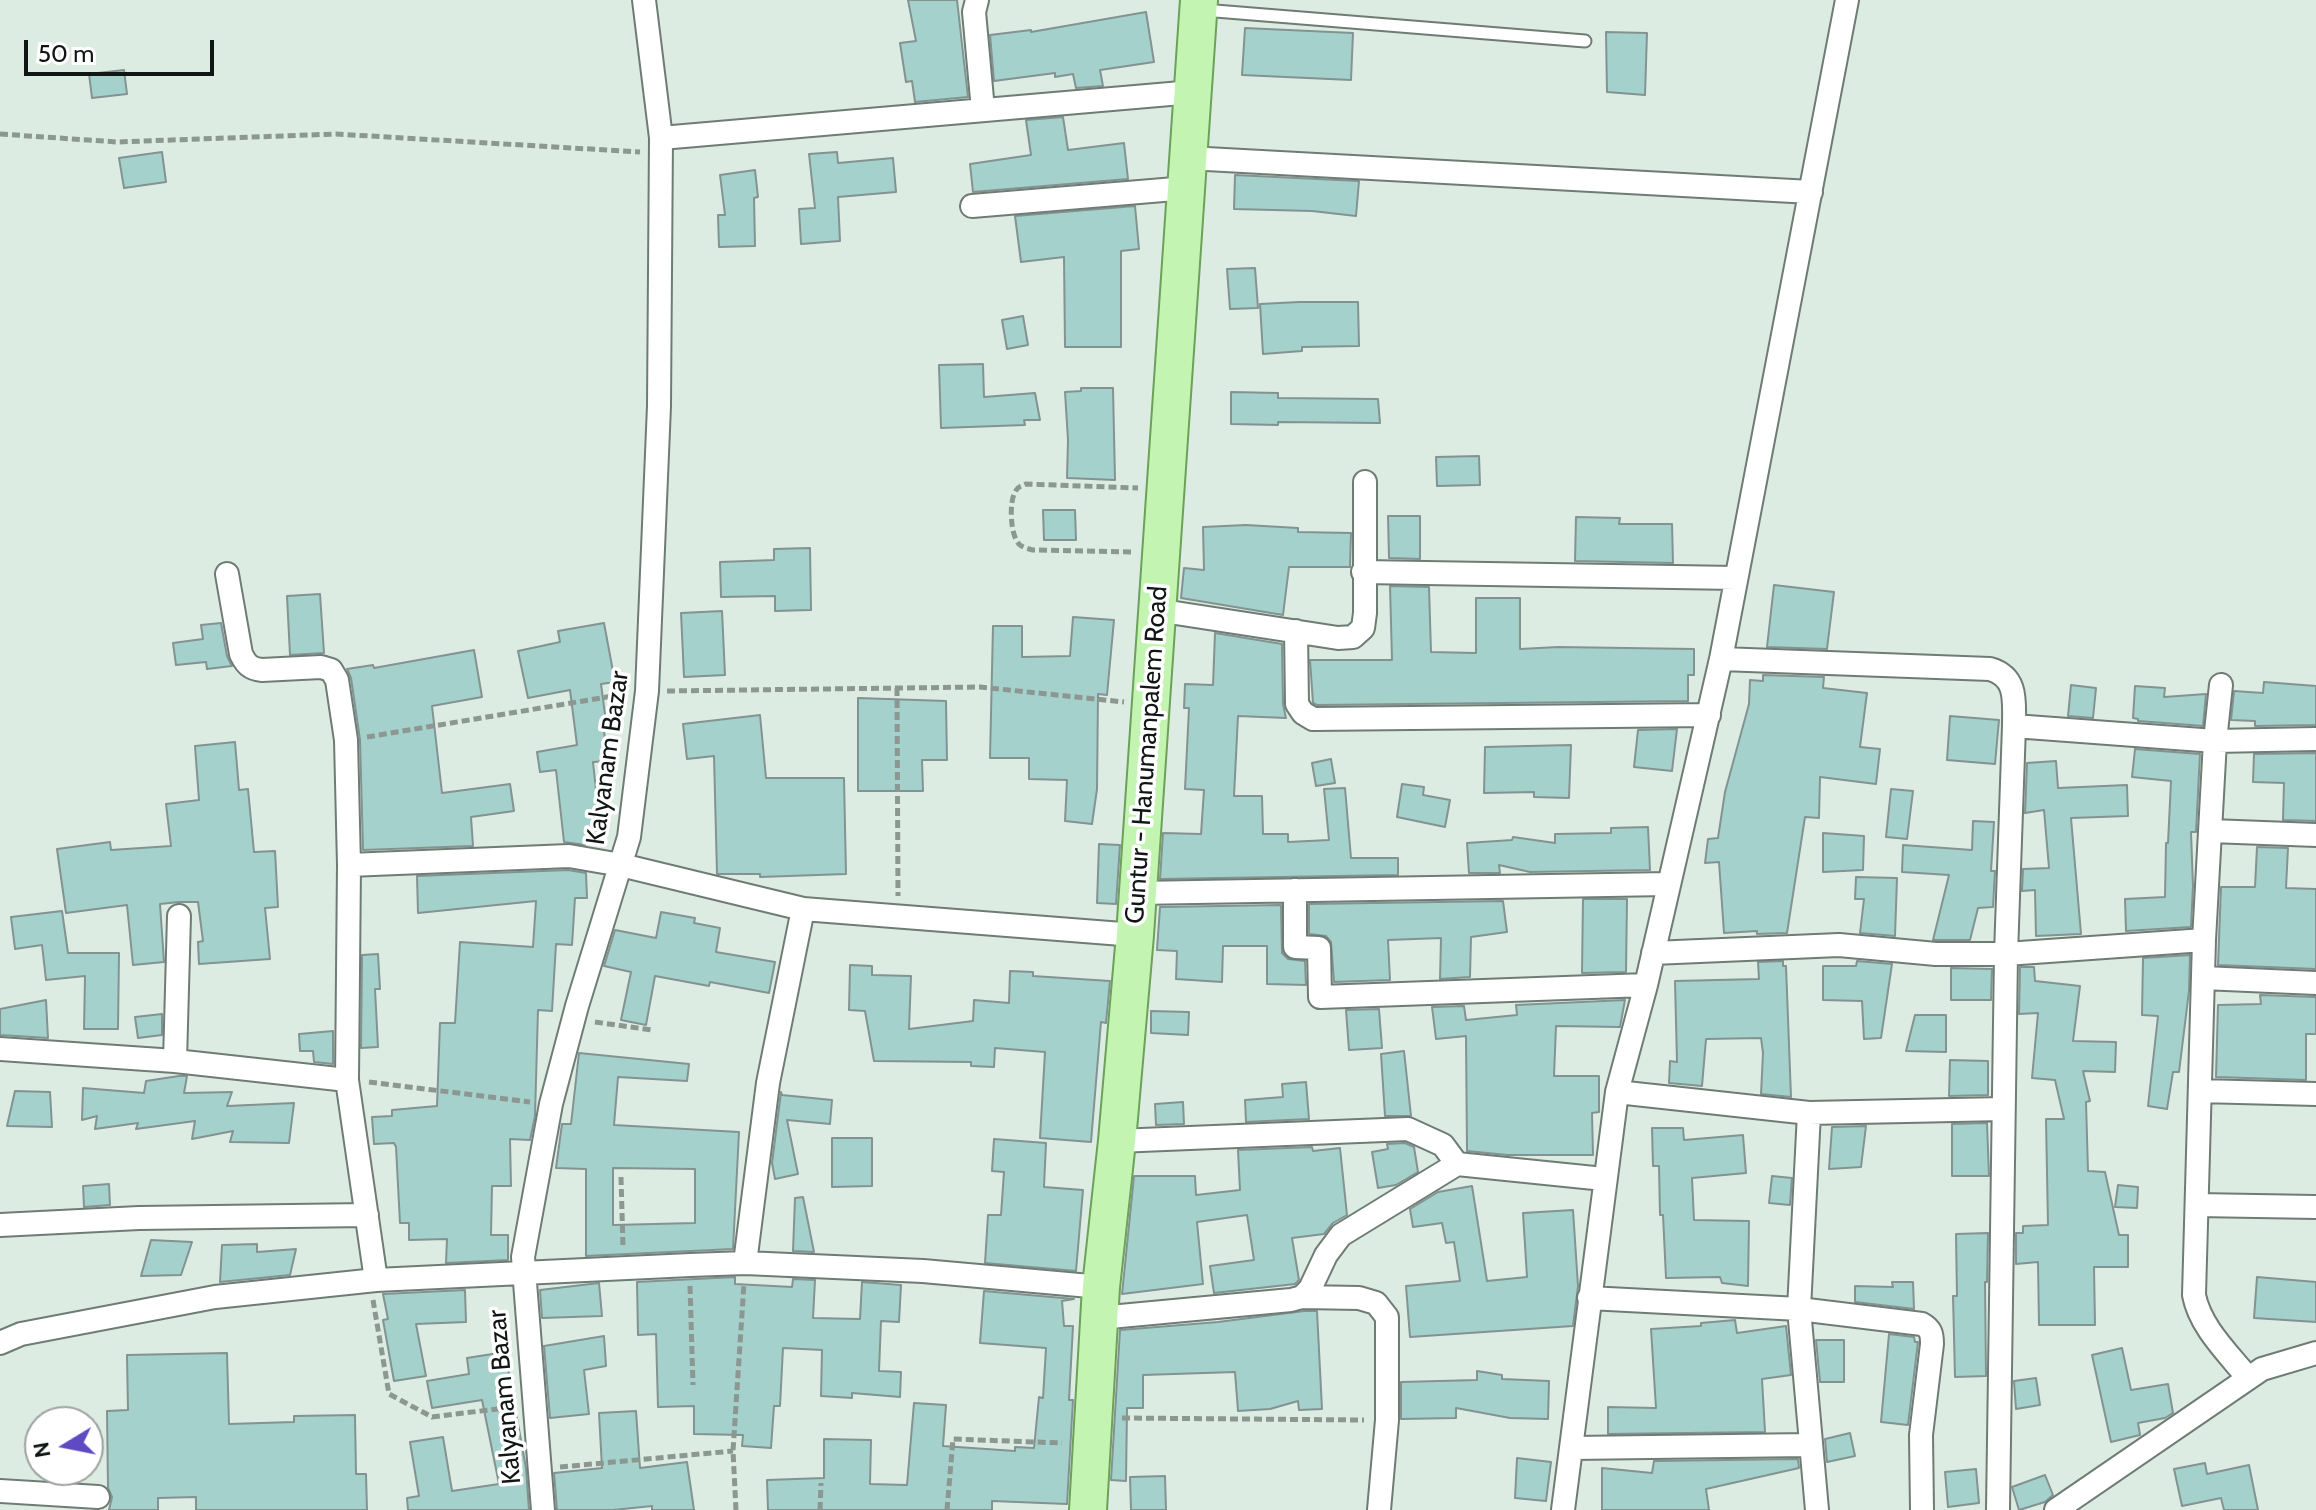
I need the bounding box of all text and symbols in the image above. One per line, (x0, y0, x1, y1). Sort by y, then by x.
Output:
scale bar (28, 24, 218, 74)
text: 50 m (38, 39, 94, 68)
street label: Guntur - Hanumanpalem Road (1120, 585, 1174, 925)
street label: Kalyanam Bazar (580, 669, 636, 847)
street label: Kalyanam Bazar (482, 1308, 528, 1486)
north arrow (24, 1406, 104, 1486)
text: N (27, 1440, 56, 1460)

